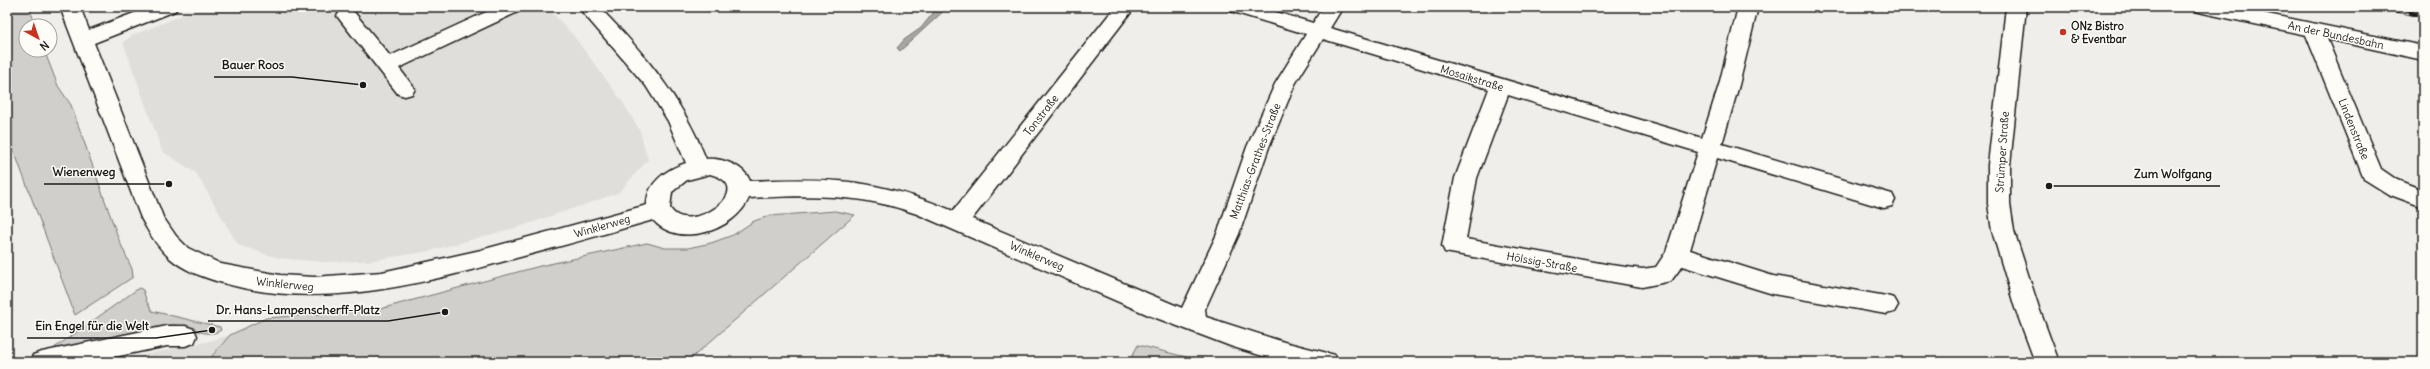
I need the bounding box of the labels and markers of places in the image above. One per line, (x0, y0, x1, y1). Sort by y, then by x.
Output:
place label: ONz Bistro & Eventbar (2071, 19, 2127, 46)
marker: ONz Bistro & Eventbar (2058, 27, 2068, 37)
callout: Bauer Roos (214, 53, 292, 77)
callout: Wienenweg (44, 160, 123, 184)
callout: Zum Wolfgang (2126, 162, 2220, 186)
callout: Dr. Hans-Lampenscherff-Platz (208, 297, 388, 321)
callout: Ein Engel für die Welt (27, 314, 156, 338)

